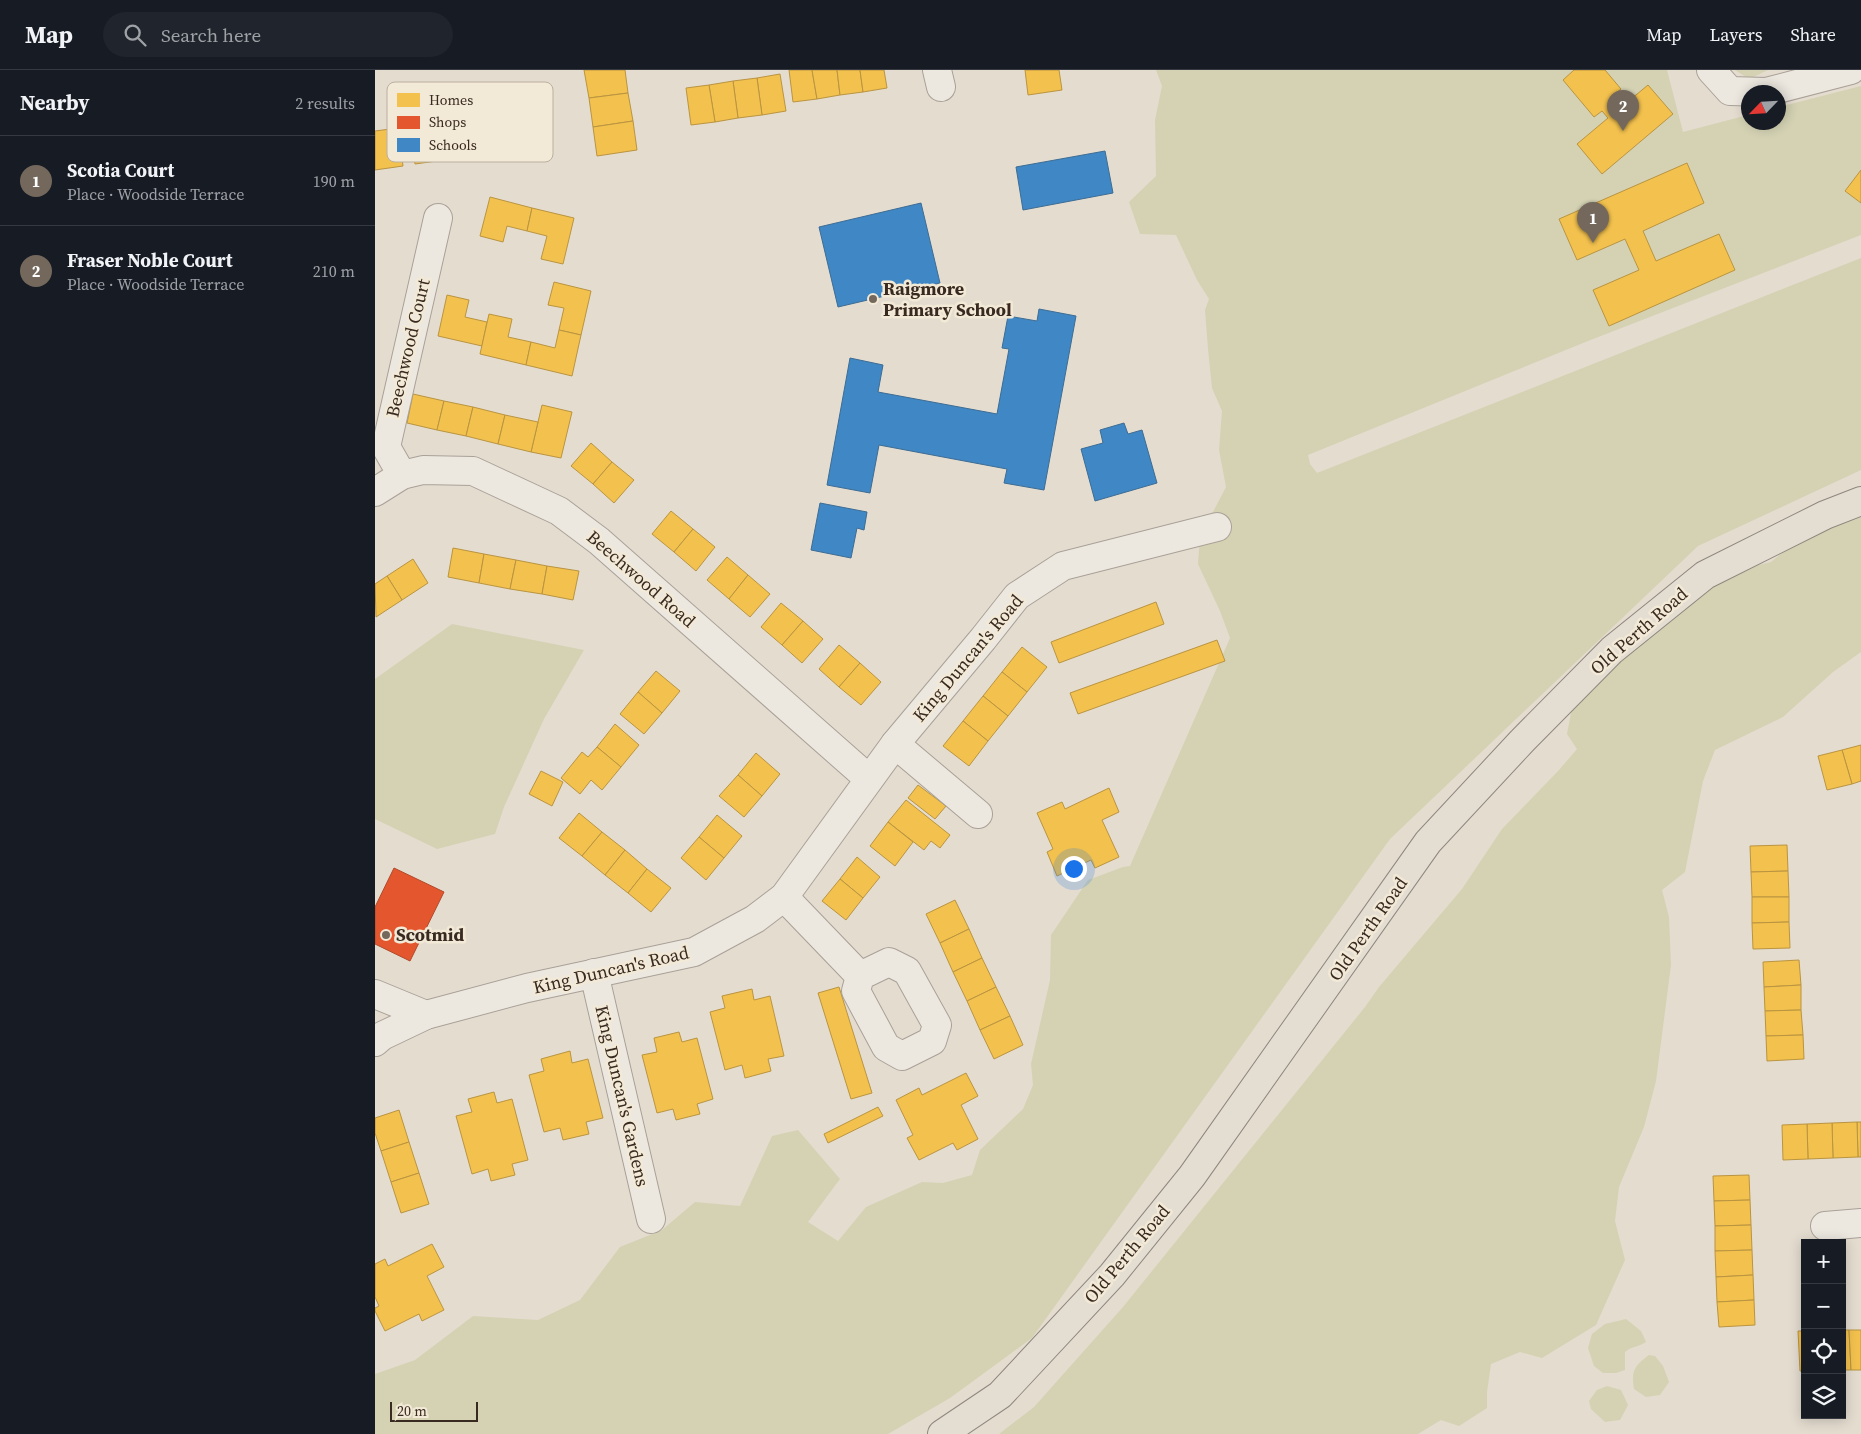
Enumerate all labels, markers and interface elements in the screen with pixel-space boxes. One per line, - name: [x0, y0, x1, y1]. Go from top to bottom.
- search box: [103, 12, 453, 57]
- text: Map: [25, 18, 73, 51]
- icon: search: [121, 21, 149, 49]
- text: Search here: [161, 22, 261, 48]
- text: Map: [1646, 22, 1681, 47]
- text: Layers: [1709, 22, 1762, 47]
- text: Share: [1790, 22, 1836, 47]
- legend: [387, 82, 553, 162]
- north arrow: [1741, 85, 1786, 130]
- text: Nearby: [20, 88, 90, 117]
- text: Homes: [429, 90, 473, 110]
- pin: 2: [1607, 90, 1639, 131]
- text: 2 results: [295, 92, 355, 114]
- text: Shops: [429, 112, 466, 132]
- text: Schools: [429, 135, 477, 155]
- text: Scotia Court: [67, 157, 174, 183]
- text: 1: [32, 170, 40, 192]
- text: 190 m: [313, 170, 355, 192]
- text: Place · Woodside Terrace: [67, 183, 244, 205]
- pin: 1: [1577, 202, 1609, 243]
- text: Fraser Noble Court: [67, 247, 232, 273]
- text: 2: [32, 260, 40, 282]
- text: 210 m: [313, 260, 355, 282]
- text: Place · Woodside Terrace: [67, 273, 244, 295]
- street label: Beechwood Court: [379, 276, 436, 420]
- place label: Raigmore Primary School: [883, 276, 1012, 322]
- marker: Raigmore Primary School: [867, 293, 879, 305]
- street label: Beechwood Road: [581, 524, 701, 633]
- street label: Old Perth Road: [1585, 581, 1693, 680]
- street label: King Duncan's Road: [907, 589, 1028, 727]
- your location: [1061, 856, 1087, 882]
- street label: Old Perth Road: [1322, 872, 1413, 986]
- place label: Scotmid: [396, 922, 464, 947]
- marker: Scotmid: [380, 929, 392, 941]
- street label: King Duncan's Road: [530, 939, 691, 1000]
- street label: King Duncan's Gardens: [589, 1003, 656, 1189]
- street label: Old Perth Road: [1078, 1199, 1175, 1308]
- map controls: [1801, 1239, 1846, 1419]
- button: +: [1801, 1239, 1846, 1284]
- button: −: [1801, 1284, 1846, 1329]
- button: locate: [1801, 1329, 1846, 1374]
- button: layers: [1801, 1374, 1846, 1419]
- scale bar: [390, 1399, 477, 1422]
- text: 20 m: [397, 1401, 427, 1421]

